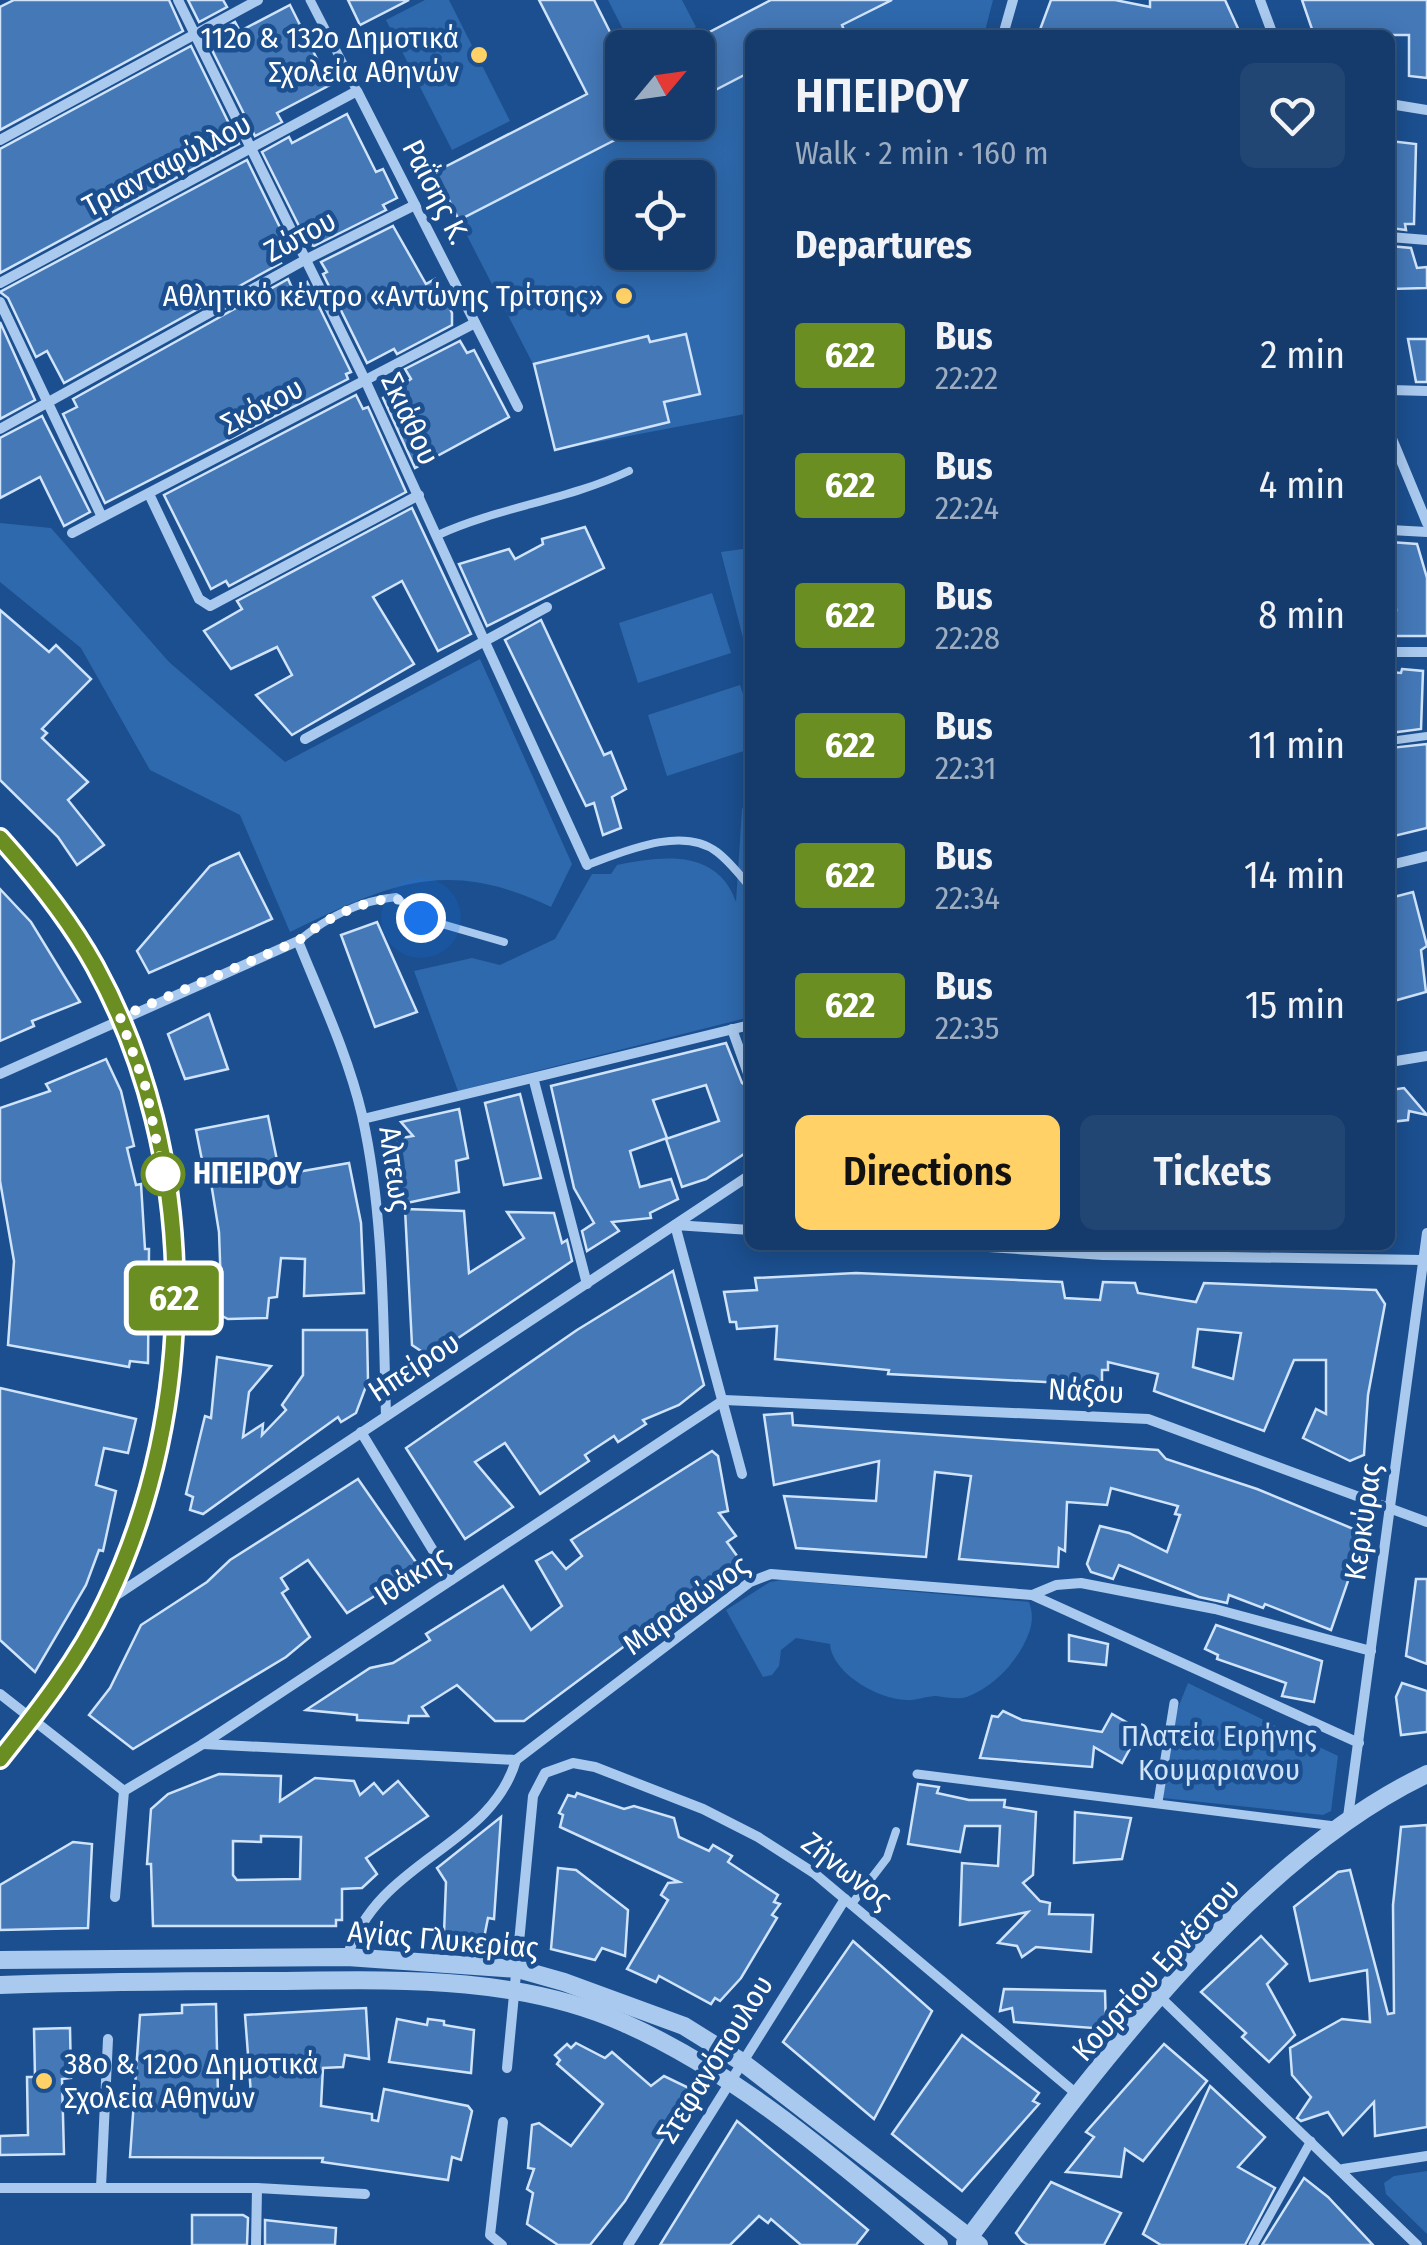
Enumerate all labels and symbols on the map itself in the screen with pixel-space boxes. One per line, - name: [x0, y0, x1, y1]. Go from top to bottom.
- place label: 112ο & 132ο Δημοτικά Σχολεία Αθηνών: [200, 20, 459, 90]
- north arrow: [605, 30, 715, 140]
- marker: 112ο & 132ο Δημοτικά Σχολεία Αθηνών: [468, 44, 490, 66]
- street label: Τριανταφύλλου: [77, 106, 257, 224]
- street label: Ραΐσης Κ.: [394, 134, 478, 250]
- street label: Ζώτου: [258, 202, 342, 270]
- place label: Αθλητικό κέντρο «Αντώνης Τρίτσης»: [163, 278, 604, 314]
- marker: Αθλητικό κέντρο «Αντώνης Τρίτσης»: [613, 285, 635, 307]
- street label: Σκιάθου: [373, 367, 447, 471]
- street label: Σκόκου: [215, 369, 309, 443]
- your location: [396, 893, 446, 943]
- street label: Αλτεως: [371, 1124, 419, 1214]
- marker: ΗΠΕΙΡΟΥ: [142, 1153, 184, 1195]
- place label: ΗΠΕΙΡΟΥ: [193, 1156, 302, 1192]
- line badge: 622: [116, 1266, 232, 1330]
- street label: Ηπείρου: [362, 1324, 466, 1410]
- street label: Νάξου: [1047, 1371, 1125, 1411]
- street label: Κερκύρας: [1337, 1461, 1389, 1583]
- street label: Ιθάκης: [368, 1538, 457, 1613]
- street label: Μαραθώνος: [616, 1547, 756, 1663]
- park label: Πλατεία Ειρήνης Κουμαριανου: [1121, 1718, 1317, 1788]
- street label: Ζήνωνος: [795, 1825, 900, 1918]
- street label: Κουρτίου Ερνέστου: [1065, 1871, 1247, 2069]
- street label: Αγίας Γλυκερίας: [346, 1914, 540, 1966]
- street label: Στεφανόπουλου: [649, 1969, 781, 2149]
- place label: 38ο & 120ο Δημοτικά Σχολεία Αθηνών: [64, 2046, 318, 2116]
- marker: 38ο & 120ο Δημοτικά Σχολεία Αθηνών: [33, 2070, 55, 2092]

